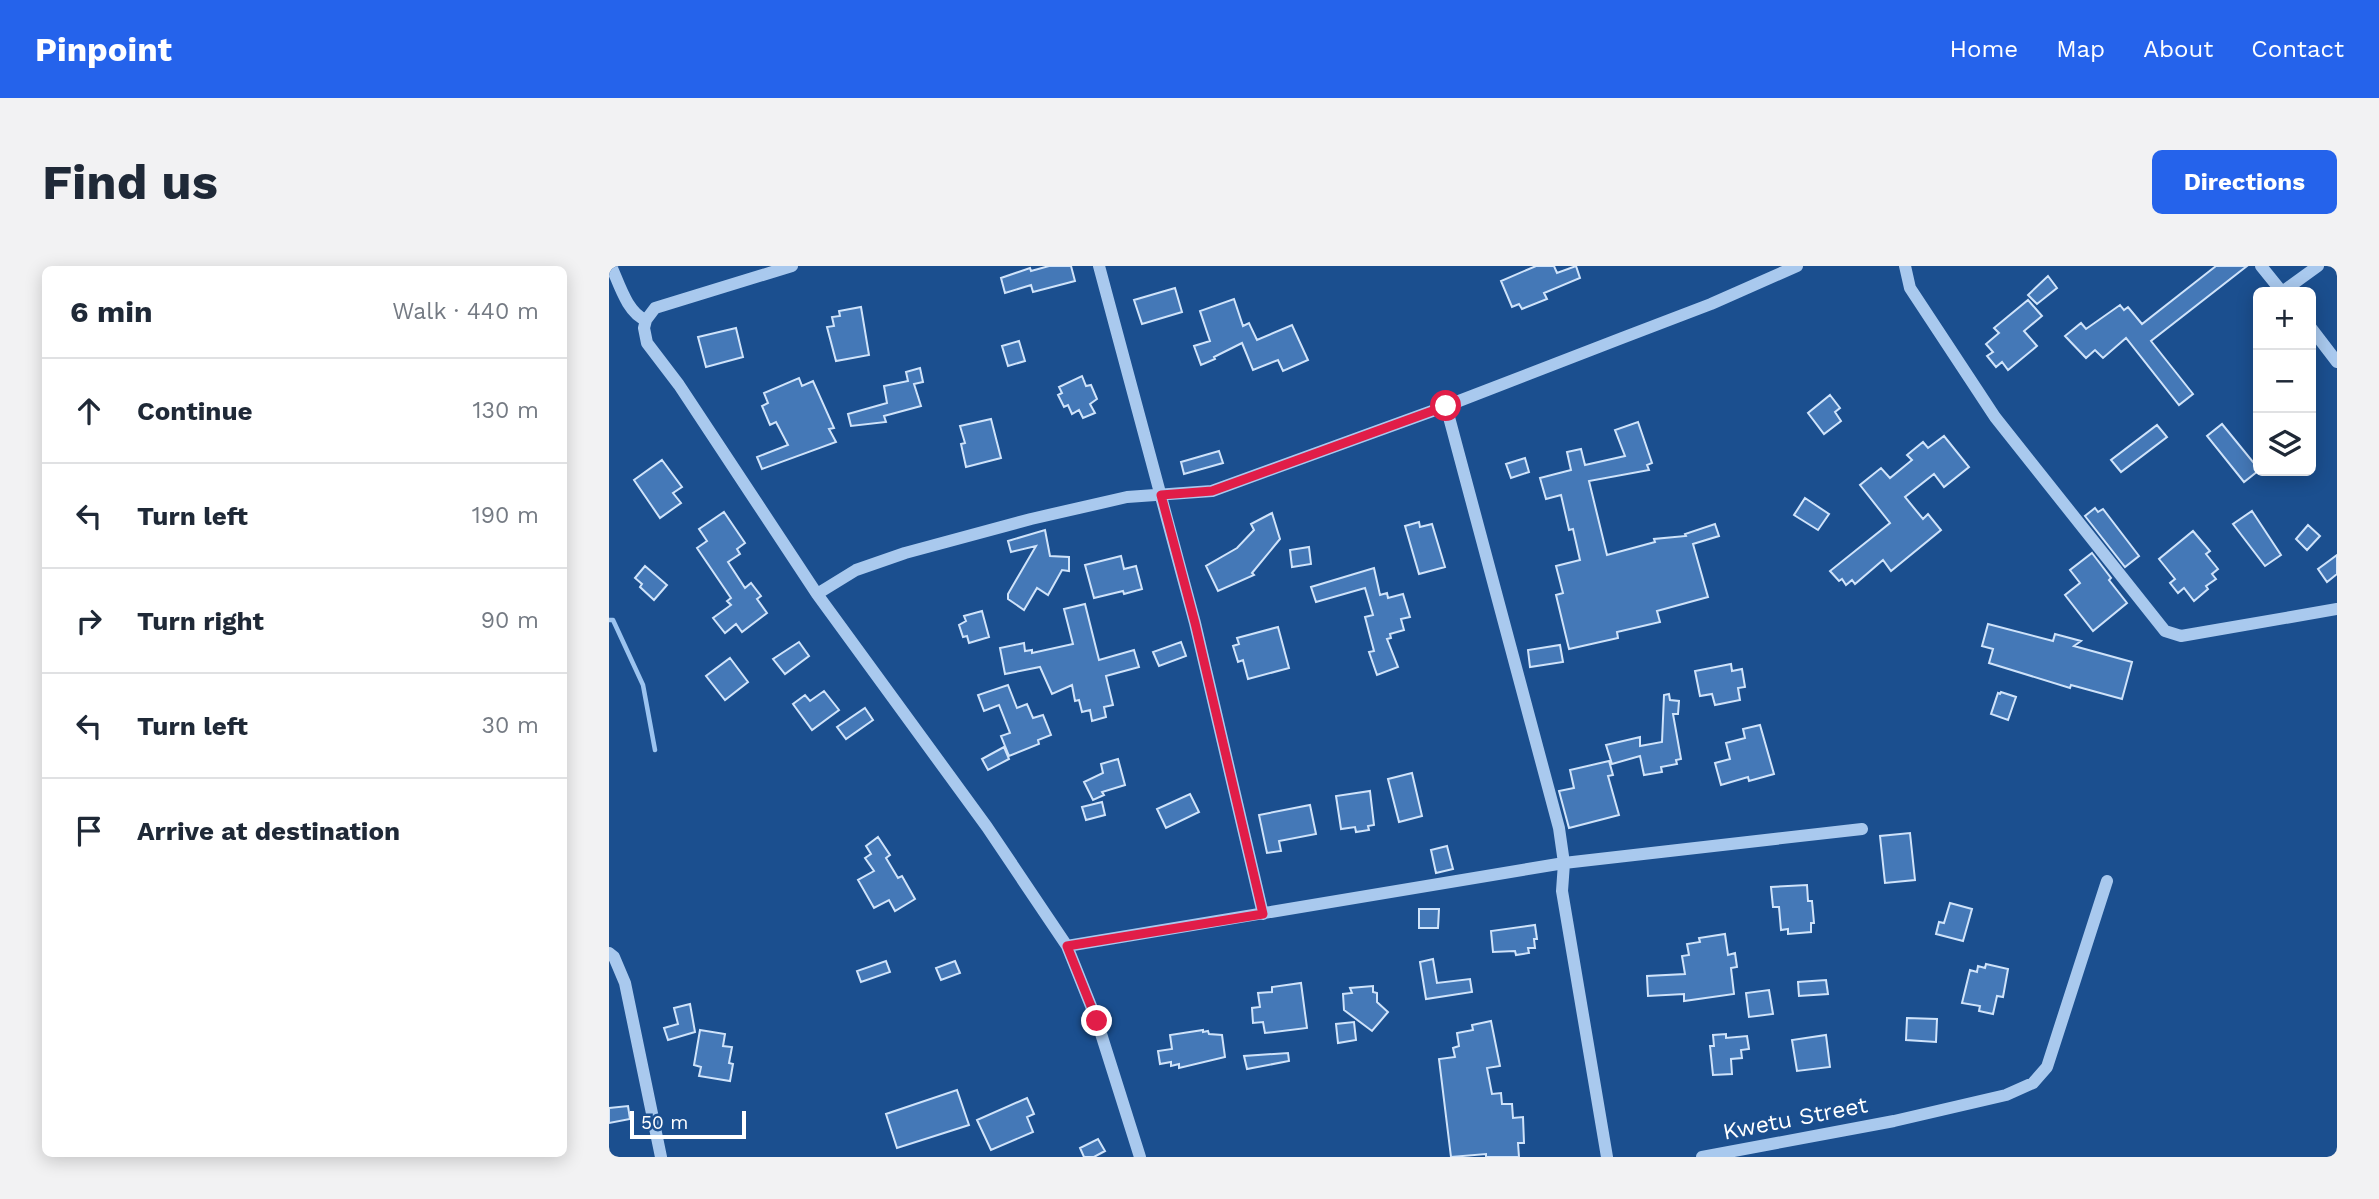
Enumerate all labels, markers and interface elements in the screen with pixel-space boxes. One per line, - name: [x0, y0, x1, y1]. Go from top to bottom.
- text: Pinpoint: [35, 30, 172, 69]
- text: Home: [1950, 35, 2018, 63]
- text: Map: [2056, 35, 2105, 63]
- text: About: [2143, 35, 2213, 63]
- text: Contact: [2251, 35, 2344, 63]
- button: Directions: [2152, 150, 2337, 214]
- text: Find us: [42, 153, 218, 211]
- map controls: [2253, 287, 2316, 476]
- button: +: [2253, 287, 2316, 350]
- text: 6 min: [70, 294, 153, 329]
- text: Walk · 440 m: [392, 298, 539, 325]
- button: −: [2253, 350, 2316, 413]
- route start: [1430, 390, 1461, 421]
- icon: ahead: [70, 392, 108, 430]
- text: Continue: [137, 396, 253, 426]
- text: 130 m: [473, 397, 539, 424]
- button: layers: [2253, 413, 2316, 476]
- icon: left: [70, 497, 108, 535]
- text: Turn left: [137, 501, 248, 531]
- text: 190 m: [472, 502, 539, 529]
- icon: right: [70, 602, 108, 640]
- text: Turn right: [137, 606, 264, 636]
- text: 90 m: [481, 607, 539, 634]
- icon: left: [70, 707, 108, 745]
- text: Turn left: [137, 711, 248, 741]
- text: 30 m: [482, 712, 539, 739]
- icon: arrive: [70, 812, 108, 850]
- text: Arrive at destination: [137, 816, 400, 846]
- route end: [1081, 1005, 1112, 1036]
- street label: Kwetu Street: [1720, 1091, 1870, 1146]
- scale bar: [630, 1108, 745, 1140]
- text: 50 m: [641, 1111, 688, 1134]

